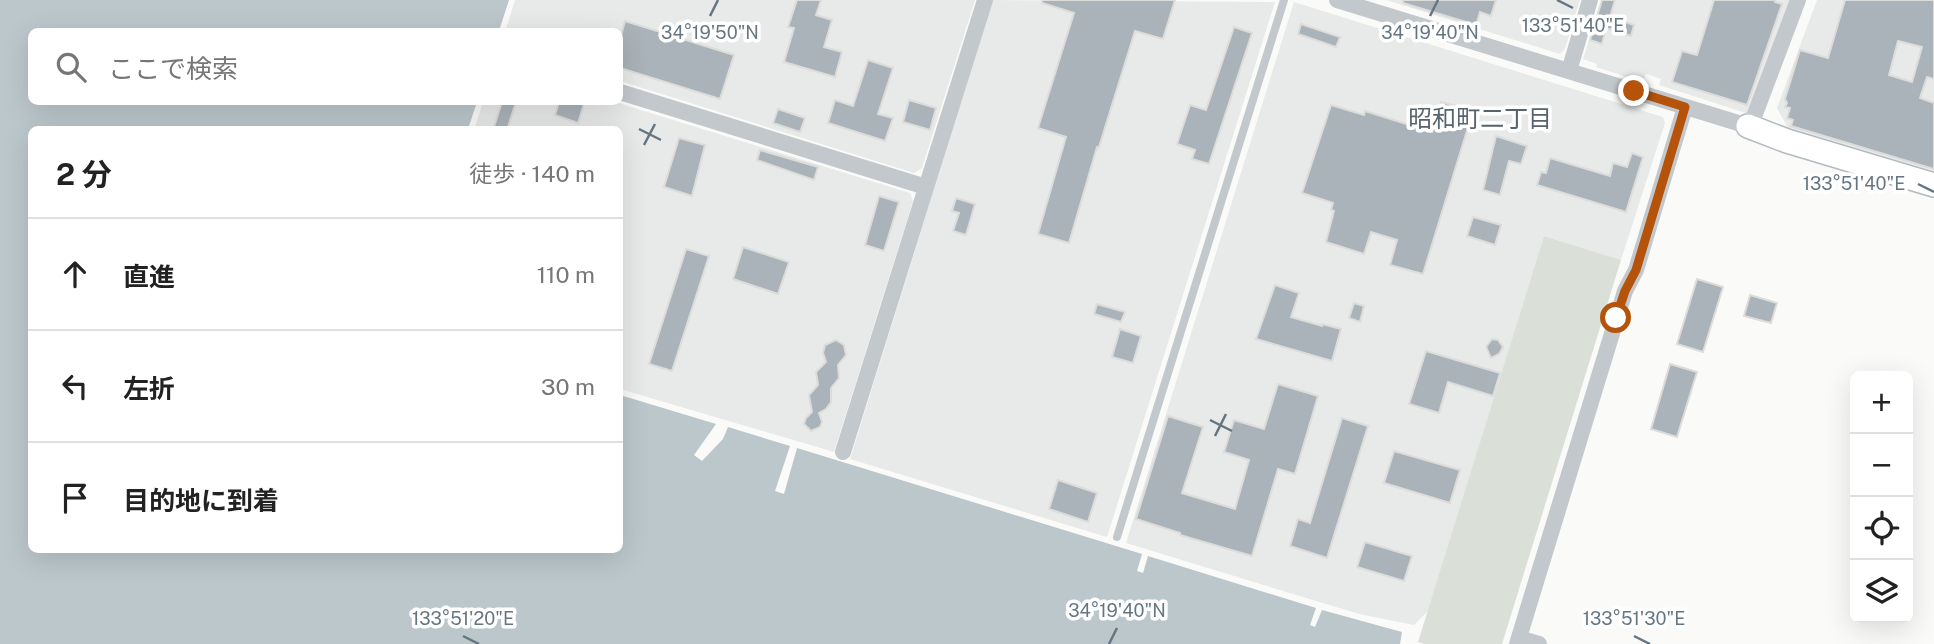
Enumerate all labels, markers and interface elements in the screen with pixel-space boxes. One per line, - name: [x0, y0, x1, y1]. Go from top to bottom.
- text: 133°51'40"E: [1522, 15, 1624, 36]
- text: 34°19'50"N: [661, 22, 759, 43]
- text: 34°19'40"N: [1381, 22, 1479, 43]
- search box: [28, 28, 623, 105]
- icon: search: [52, 48, 90, 86]
- text: ここで検索: [108, 53, 238, 84]
- route end: [1618, 75, 1649, 106]
- district label: 昭和町二丁目: [1408, 104, 1552, 132]
- text: 2 分: [56, 156, 112, 192]
- text: 徒歩 · 140 m: [469, 160, 595, 187]
- text: 133°51'40"E: [1803, 173, 1905, 194]
- icon: ahead: [56, 255, 94, 293]
- text: 直進: [123, 261, 175, 292]
- text: 110 m: [537, 261, 595, 288]
- route start: [1600, 302, 1631, 333]
- icon: left: [56, 367, 94, 405]
- map controls: [1850, 371, 1913, 623]
- button: +: [1850, 371, 1913, 434]
- text: 左折: [123, 373, 175, 404]
- text: 30 m: [541, 373, 595, 400]
- button: −: [1850, 434, 1913, 497]
- icon: arrive: [56, 479, 94, 517]
- text: 目的地に到着: [123, 485, 279, 516]
- button: locate: [1850, 497, 1913, 560]
- button: layers: [1850, 560, 1913, 623]
- text: 34°19'40"N: [1068, 600, 1166, 621]
- text: 133°51'20"E: [412, 608, 514, 629]
- text: 133°51'30"E: [1583, 608, 1685, 629]

